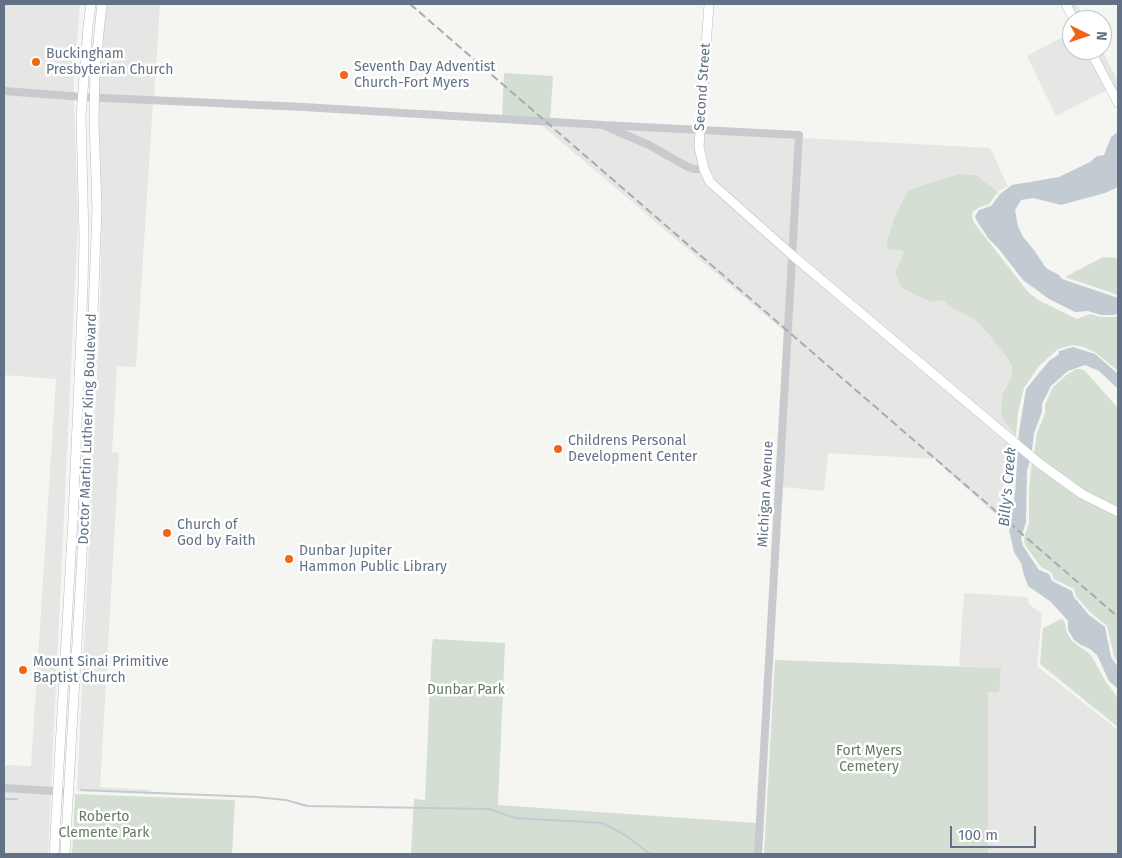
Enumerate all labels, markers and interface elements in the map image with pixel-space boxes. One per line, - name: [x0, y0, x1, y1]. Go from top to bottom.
- north arrow: [1062, 10, 1112, 60]
- text: N: [1093, 31, 1110, 41]
- street label: Second Street: [692, 42, 714, 132]
- place label: Buckingham Presbyterian Church: [46, 46, 173, 78]
- marker: Buckingham Presbyterian Church: [30, 56, 42, 68]
- place label: Seventh Day Adventist Church-Fort Myers: [354, 59, 495, 92]
- marker: Seventh Day Adventist Church-Fort Myers: [338, 69, 350, 81]
- street label: Doctor Martin Luther King Boulevard: [76, 313, 100, 545]
- place label: Childrens Personal Development Center: [568, 433, 697, 466]
- street label: Michigan Avenue: [755, 440, 777, 548]
- marker: Childrens Personal Development Center: [552, 443, 564, 455]
- water label: Billy's Creek: [996, 446, 1020, 528]
- place label: Church of God by Faith: [177, 517, 256, 550]
- marker: Church of God by Faith: [161, 527, 173, 539]
- place label: Dunbar Jupiter Hammon Public Library: [299, 543, 447, 576]
- marker: Dunbar Jupiter Hammon Public Library: [283, 553, 295, 565]
- place label: Mount Sinai Primitive Baptist Church: [33, 654, 169, 686]
- marker: Mount Sinai Primitive Baptist Church: [17, 664, 29, 676]
- park label: Dunbar Park: [427, 682, 505, 698]
- park label: Fort Myers Cemetery: [836, 743, 902, 776]
- park label: Roberto Clemente Park: [59, 809, 149, 842]
- scale bar: [952, 816, 1038, 848]
- text: 100 m: [958, 826, 998, 844]

